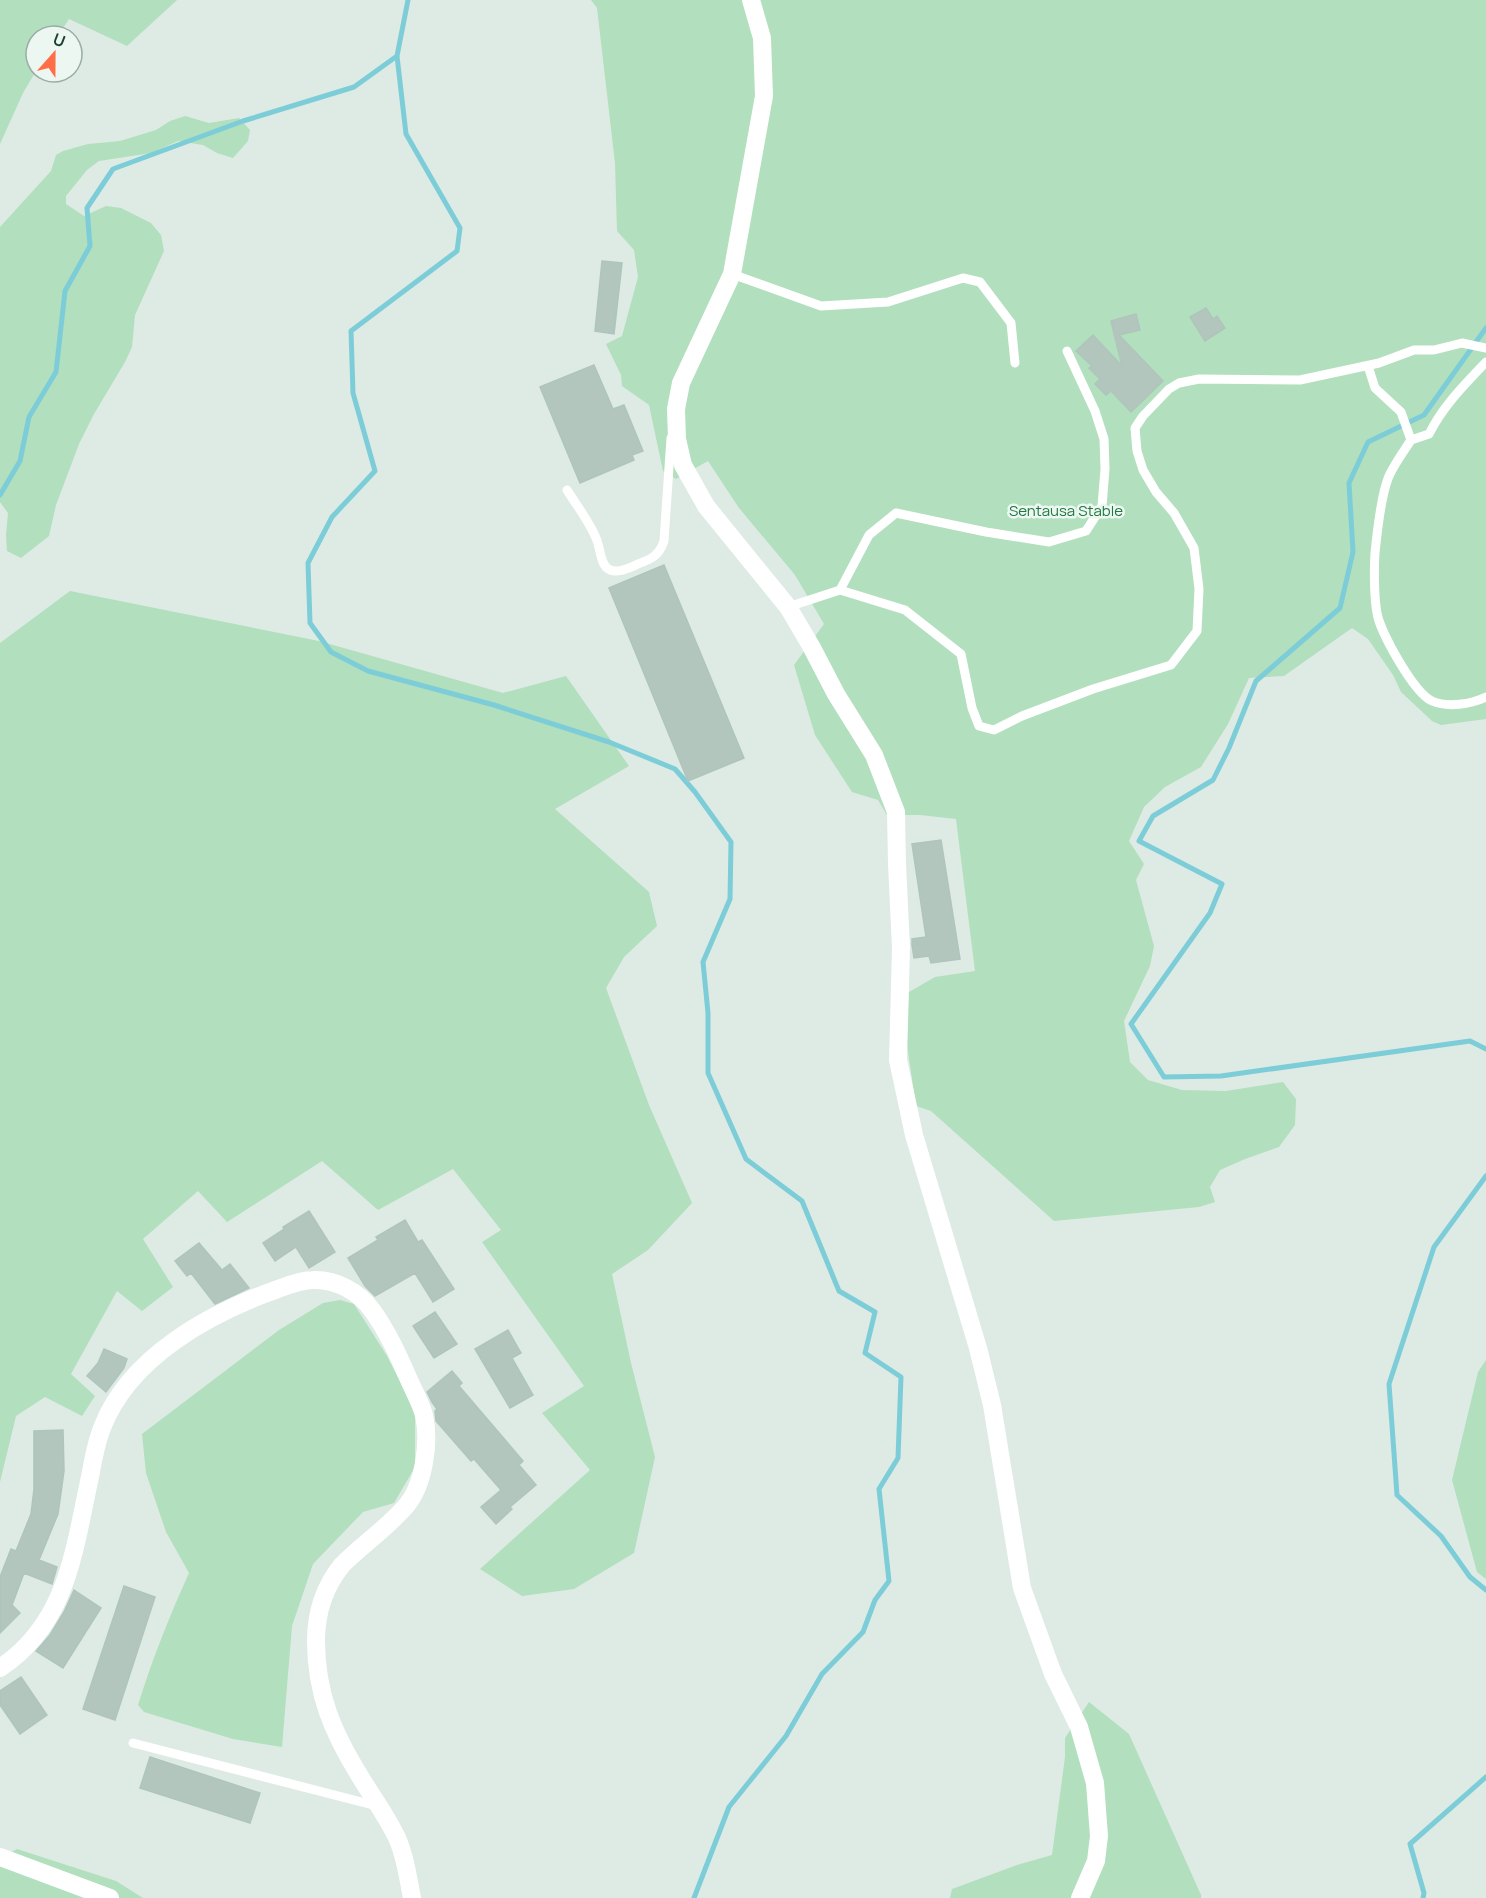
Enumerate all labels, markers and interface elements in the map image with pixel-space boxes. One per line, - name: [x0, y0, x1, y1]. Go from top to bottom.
- north arrow: [24, 24, 84, 84]
- text: U: [50, 28, 69, 52]
- park label: Sentausa Stable: [1009, 500, 1123, 521]

